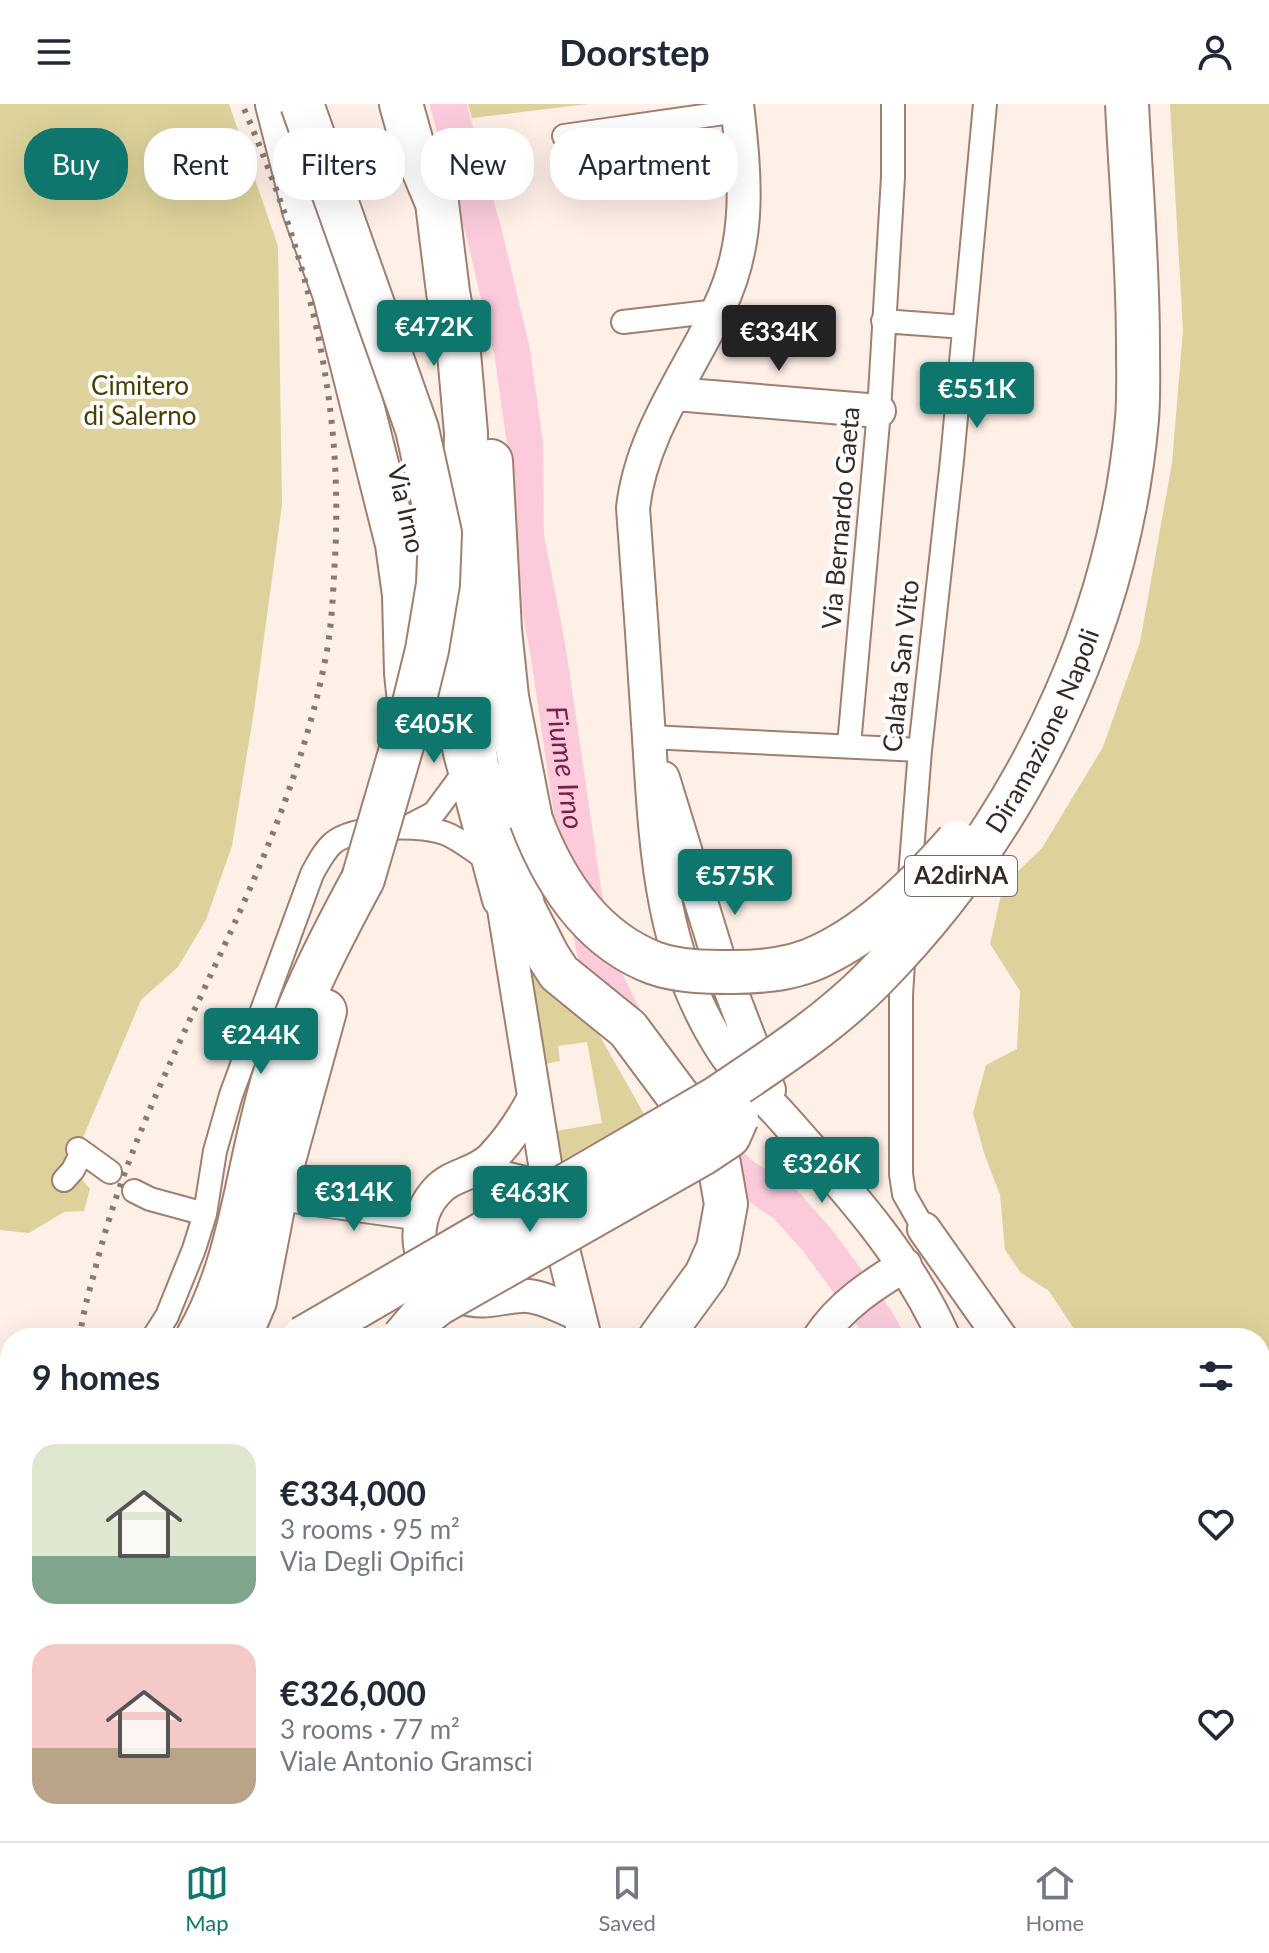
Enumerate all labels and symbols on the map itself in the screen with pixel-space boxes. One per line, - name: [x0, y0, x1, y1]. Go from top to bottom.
- pin: €472K: [378, 300, 490, 368]
- pin: €334K: [723, 305, 835, 373]
- pin: €551K: [921, 362, 1033, 430]
- park label: Cimitero di Salerno: [84, 369, 196, 431]
- street label: Via Bernardo Gaeta: [814, 405, 866, 631]
- street label: Via Irno: [381, 462, 433, 556]
- street label: Calata San Vito: [875, 578, 925, 754]
- street label: Diramazione Napoli: [978, 624, 1105, 839]
- pin: €405K: [378, 697, 490, 765]
- water label: Fiume Irno: [540, 703, 592, 831]
- pin: €575K: [679, 849, 791, 917]
- road number: A2dirNA: [905, 856, 1017, 896]
- pin: €244K: [205, 1008, 317, 1076]
- pin: €326K: [766, 1137, 878, 1205]
- pin: €314K: [298, 1165, 410, 1233]
- pin: €463K: [474, 1166, 586, 1234]

